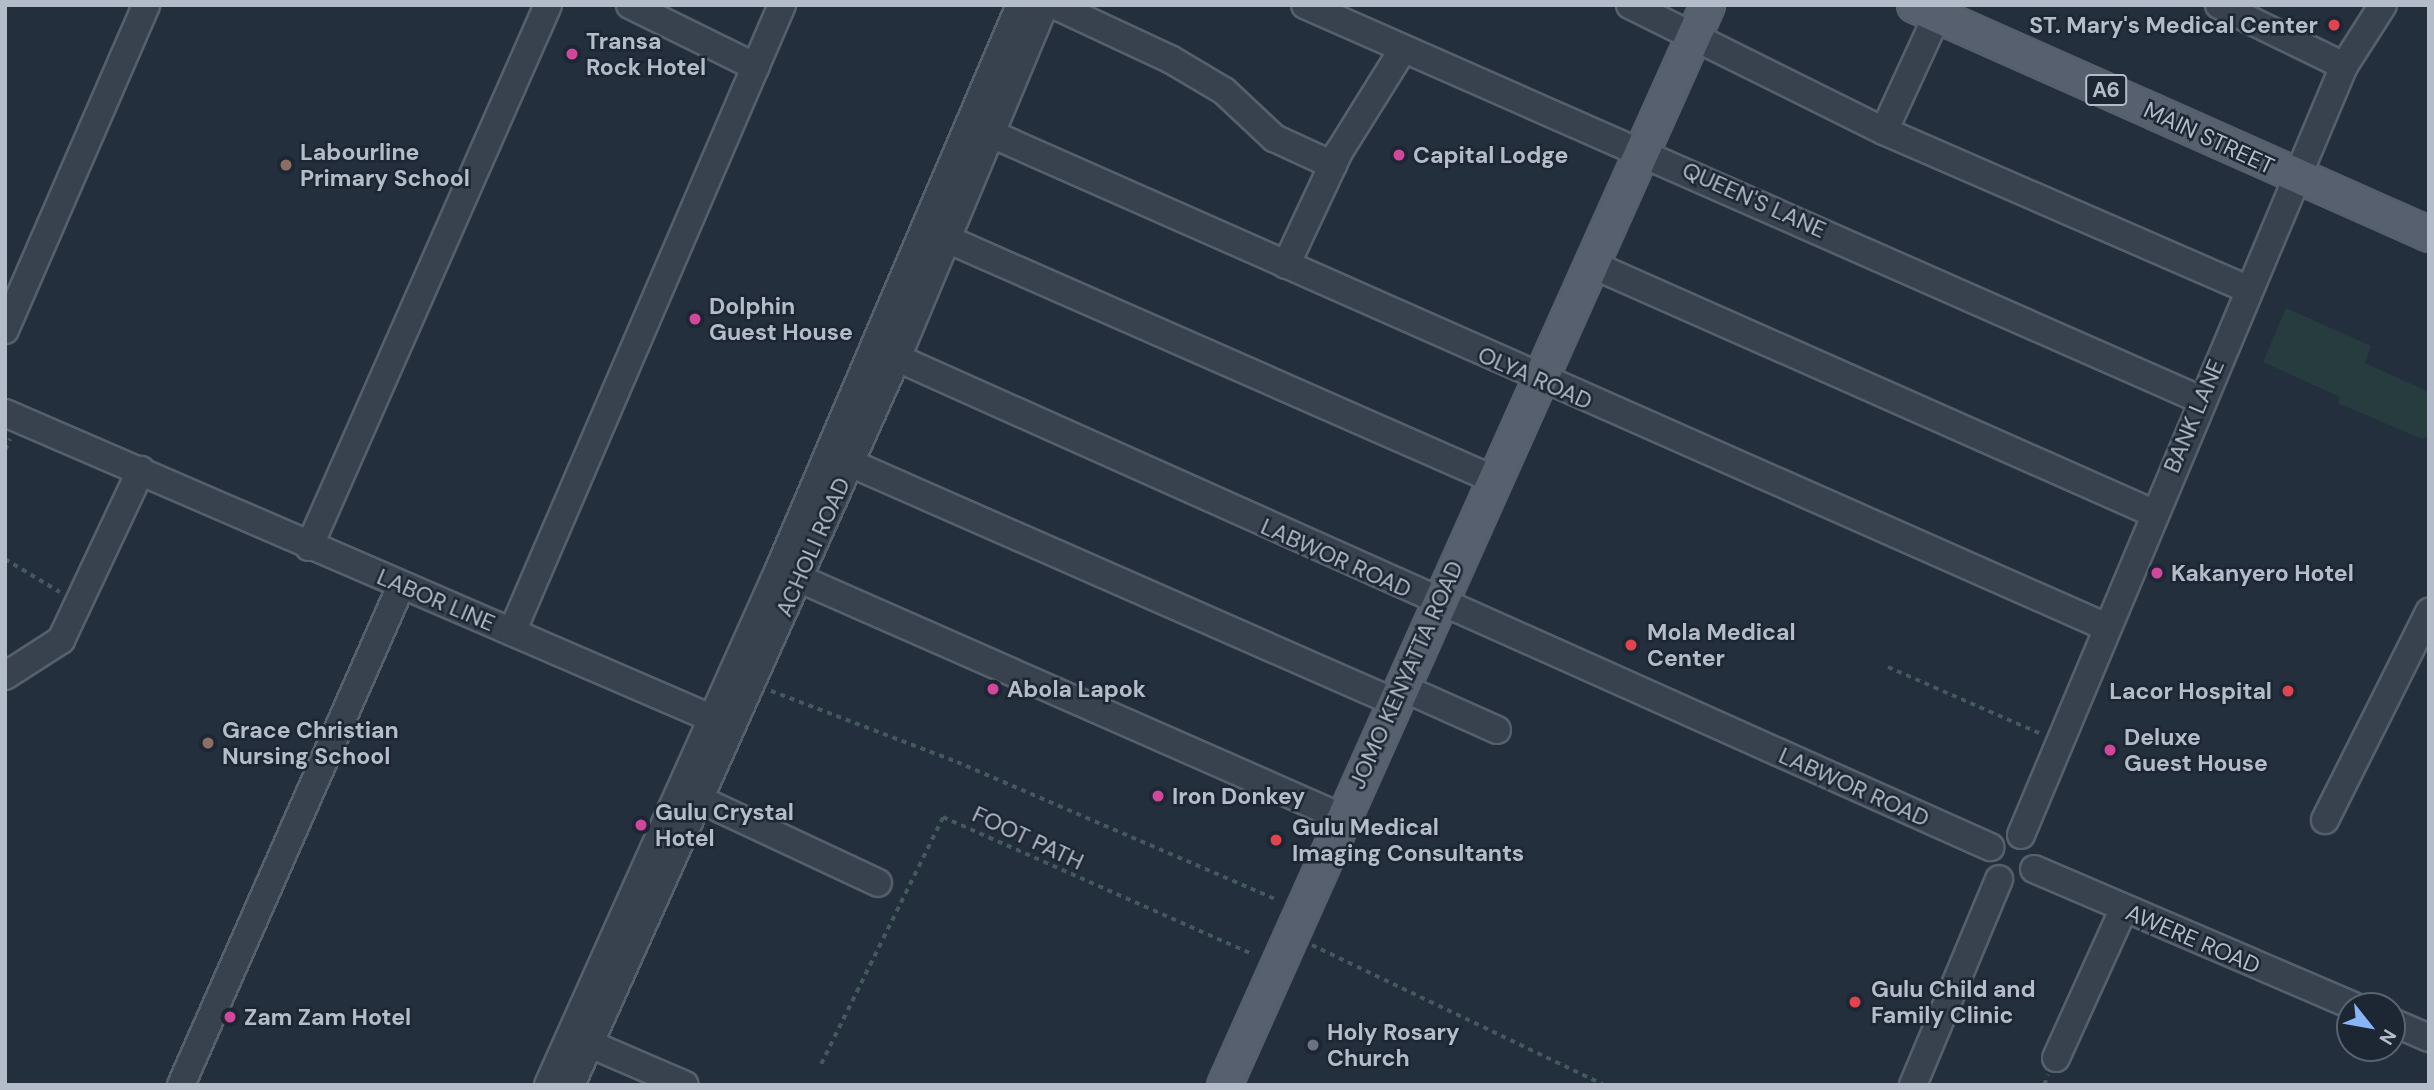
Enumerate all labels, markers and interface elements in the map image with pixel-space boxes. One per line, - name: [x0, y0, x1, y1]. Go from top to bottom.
- place label: ST. Mary's Medical Center: [2029, 11, 2318, 39]
- marker: ST. Mary's Medical Center: [2324, 15, 2344, 35]
- place label: Transa Rock Hotel: [586, 27, 706, 81]
- marker: Transa Rock Hotel: [564, 46, 580, 62]
- road number: A6: [2085, 72, 2127, 108]
- street label: MAIN STREET: [2140, 96, 2278, 180]
- place label: Labourline Primary School: [300, 138, 470, 192]
- place label: Capital Lodge: [1413, 141, 1568, 169]
- marker: Capital Lodge: [1391, 147, 1407, 163]
- street label: QUEEN'S LANE: [1678, 156, 1830, 244]
- marker: Labourline Primary School: [278, 157, 294, 173]
- place label: Dolphin Guest House: [709, 292, 853, 346]
- marker: Dolphin Guest House: [687, 311, 703, 327]
- street label: OLYA ROAD: [1474, 341, 1596, 415]
- street label: BANK LANE: [2158, 355, 2230, 477]
- street label: ACHOLI ROAD: [770, 473, 856, 621]
- street label: LABWOR ROAD: [1257, 513, 1415, 603]
- street label: JOMO KENYATTA ROAD: [1343, 557, 1469, 793]
- place label: Kakanyero Hotel: [2171, 559, 2354, 587]
- street label: LABOR LINE: [373, 563, 499, 637]
- marker: Kakanyero Hotel: [2149, 565, 2165, 581]
- place label: Mola Medical Center: [1647, 618, 1796, 672]
- marker: Mola Medical Center: [1621, 635, 1641, 655]
- place label: Abola Lapok: [1007, 675, 1146, 703]
- place label: Lacor Hospital: [2109, 677, 2272, 705]
- marker: Abola Lapok: [985, 681, 1001, 697]
- marker: Lacor Hospital: [2278, 681, 2298, 701]
- place label: Grace Christian Nursing School: [222, 716, 399, 770]
- place label: Deluxe Guest House: [2124, 723, 2268, 777]
- marker: Grace Christian Nursing School: [200, 735, 216, 751]
- street label: LABWOR ROAD: [1775, 742, 1933, 832]
- marker: Deluxe Guest House: [2102, 742, 2118, 758]
- place label: Iron Donkey: [1172, 782, 1305, 810]
- marker: Iron Donkey: [1150, 788, 1166, 804]
- place label: Gulu Crystal Hotel: [655, 798, 794, 852]
- street label: FOOT PATH: [968, 800, 1088, 876]
- place label: Gulu Medical Imaging Consultants: [1292, 813, 1524, 867]
- marker: Gulu Crystal Hotel: [633, 817, 649, 833]
- marker: Gulu Medical Imaging Consultants: [1266, 830, 1286, 850]
- street label: AWERE ROAD: [2122, 898, 2264, 980]
- place label: Gulu Child and Family Clinic: [1871, 975, 2036, 1029]
- marker: Gulu Child and Family Clinic: [1845, 992, 1865, 1012]
- north arrow: [2336, 992, 2406, 1062]
- place label: Zam Zam Hotel: [244, 1003, 411, 1031]
- marker: Zam Zam Hotel: [222, 1009, 238, 1025]
- place label: Holy Rosary Church: [1327, 1018, 1460, 1072]
- text: N: [2373, 1025, 2402, 1049]
- marker: Holy Rosary Church: [1305, 1037, 1321, 1053]

